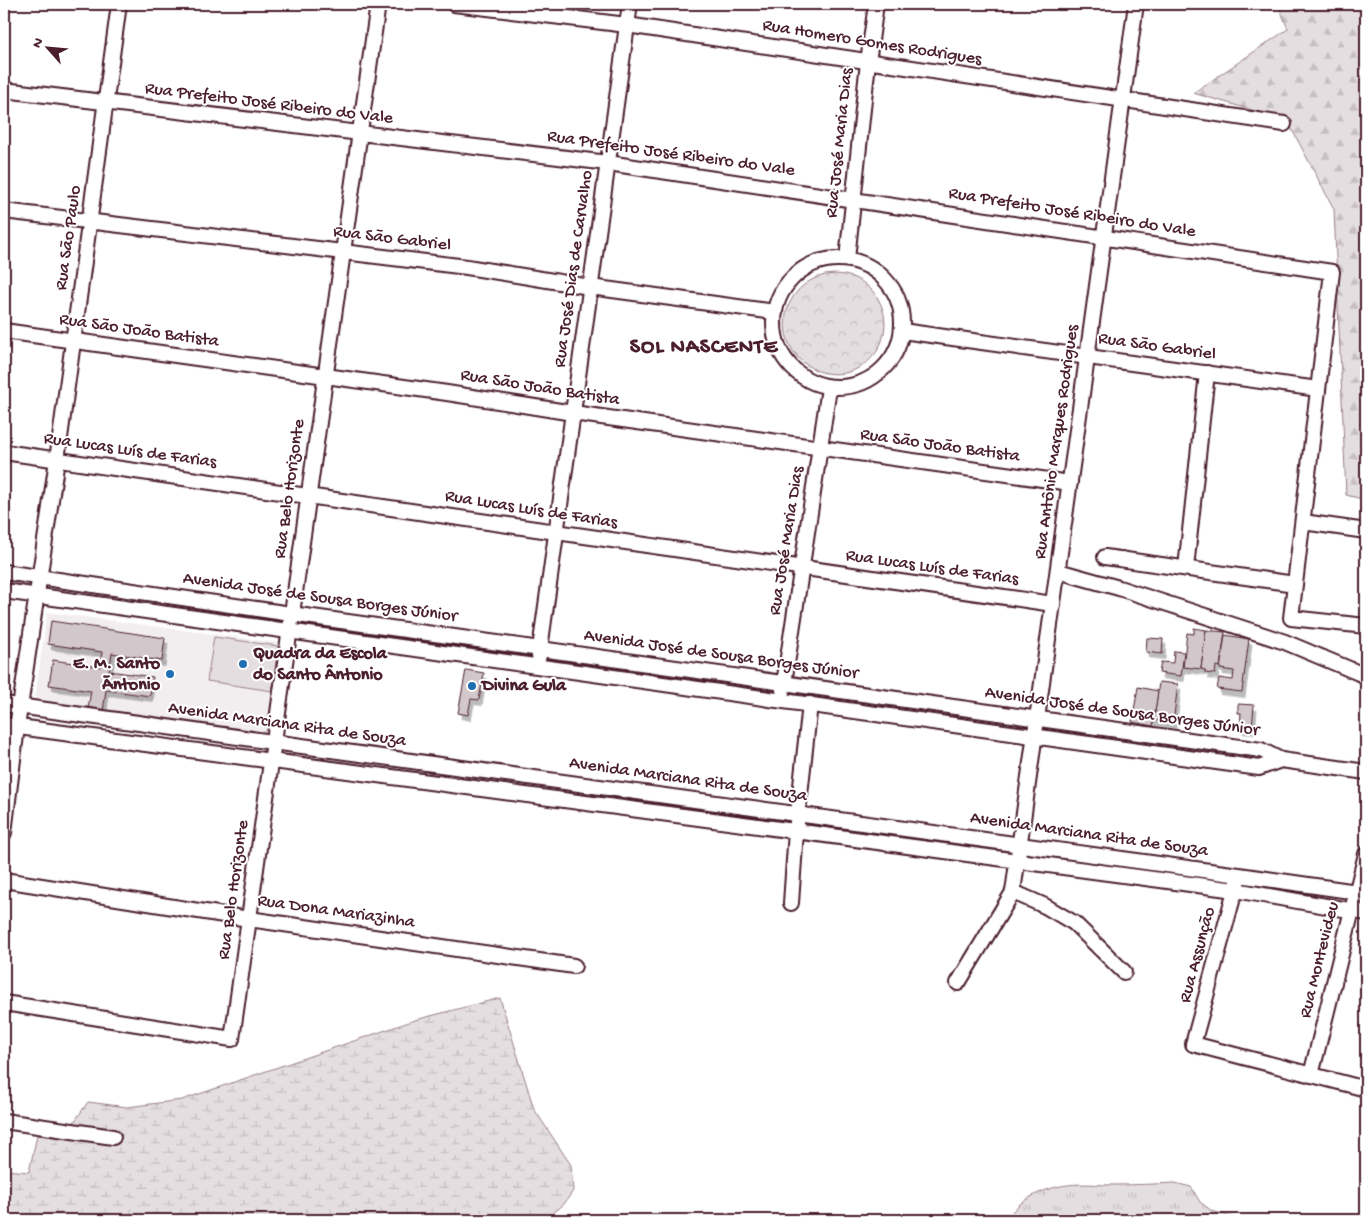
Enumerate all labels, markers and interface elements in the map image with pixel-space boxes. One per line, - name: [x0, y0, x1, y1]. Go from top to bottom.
- street label: Rua Homero Gomes Rodrigues: [761, 15, 984, 71]
- north arrow: [22, 22, 72, 72]
- text: N: [29, 35, 48, 51]
- street label: Rua José Maria Dias: [822, 66, 858, 219]
- street label: Rua Prefeito José Ribeiro do Vale: [144, 78, 395, 130]
- street label: Rua Prefeito José Ribeiro do Vale: [546, 126, 797, 182]
- street label: Rua José Dias de Carvalho: [550, 169, 598, 369]
- street label: Rua Prefeito José Ribeiro do Vale: [947, 183, 1198, 243]
- street label: Rua São Paulo: [51, 184, 87, 292]
- street label: Rua São Gabriel: [332, 221, 452, 257]
- street label: Rua São João Batista: [58, 309, 221, 353]
- street label: Rua Antônio Marques Rodrigues: [1030, 322, 1084, 561]
- street label: Rua São Gabriel: [1097, 328, 1217, 366]
- district label: SOL NASCENTE: [630, 335, 779, 361]
- street label: Rua São João Batista: [459, 365, 622, 411]
- street label: Rua Belo Horizonte: [270, 417, 310, 560]
- street label: Rua São João Batista: [859, 424, 1022, 468]
- street label: Rua Lucas Luís de Farias: [42, 428, 219, 474]
- street label: Rua José Maria Dias: [765, 464, 809, 617]
- street label: Rua Lucas Luís de Farias: [443, 486, 620, 534]
- street label: Rua Lucas Luís de Farias: [844, 545, 1021, 591]
- street label: Avenida José de Sousa Borges Júnior: [181, 568, 460, 628]
- street label: Avenida José de Sousa Borges Júnior: [582, 625, 861, 685]
- place label: Quadra da Escola do Santo Ântonio: [253, 644, 388, 686]
- place label: E. M. Santo Ãntonio: [73, 654, 161, 696]
- marker: Quadra da Escola do Santo Ântonio: [237, 658, 249, 670]
- marker: E. M. Santo Ãntonio: [164, 668, 176, 680]
- place label: Divina Gula: [480, 676, 567, 697]
- marker: Divina Gula: [466, 680, 478, 692]
- street label: Avenida José de Sousa Borges Júnior: [983, 682, 1262, 742]
- street label: Avenida Marciana Rita de Souza: [167, 698, 408, 752]
- street label: Avenida Marciana Rita de Souza: [568, 753, 809, 807]
- street label: Avenida Marciana Rita de Souza: [969, 808, 1210, 862]
- street label: Rua Belo Horizonte: [214, 818, 254, 961]
- street label: Rua Dona Mariazinha: [256, 891, 417, 934]
- street label: Rua Montevideu: [1295, 899, 1345, 1020]
- street label: Rua Assunção: [1175, 905, 1221, 1005]

